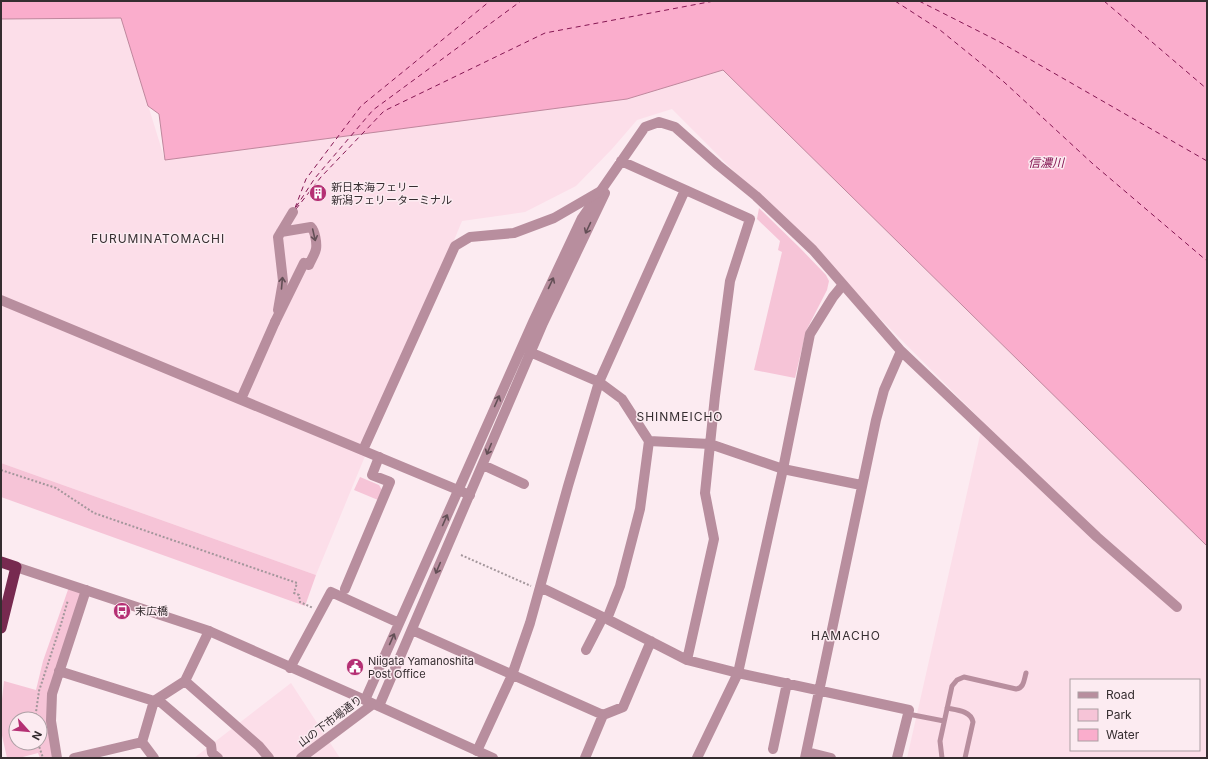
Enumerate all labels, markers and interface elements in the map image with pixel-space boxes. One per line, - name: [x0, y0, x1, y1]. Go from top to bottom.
- water label: 信濃川: [1028, 155, 1066, 170]
- place label: 新日本海フェリー 新潟フェリーターミナル: [331, 180, 452, 207]
- building icon: 新日本海フェリー 新潟フェリーターミナル: [308, 183, 328, 203]
- one-way arrow: [584, 222, 591, 234]
- one-way arrow: [311, 229, 318, 242]
- district label: FURUMINATOMACHI: [91, 231, 225, 246]
- one-way arrow: [278, 277, 286, 290]
- one-way arrow: [548, 277, 555, 289]
- one-way arrow: [494, 395, 502, 407]
- district label: SHINMEICHO: [636, 409, 724, 424]
- one-way arrow: [485, 442, 493, 454]
- one-way arrow: [442, 514, 449, 526]
- one-way arrow: [434, 562, 441, 574]
- bus stop icon: 末広橋: [112, 601, 132, 621]
- place label: 末広橋: [135, 604, 168, 618]
- district label: HAMACHO: [811, 628, 881, 643]
- one-way arrow: [389, 633, 396, 645]
- place label: Niigata Yamanoshita Post Office: [368, 654, 474, 681]
- public building icon: Niigata Yamanoshita Post Office: [345, 657, 365, 677]
- legend: [1070, 679, 1200, 751]
- text: Road: [1106, 687, 1135, 702]
- street label: 山の下市場通り: [295, 692, 365, 750]
- text: Park: [1106, 707, 1132, 722]
- north arrow: [8, 711, 48, 751]
- text: Water: [1106, 727, 1140, 742]
- text: N: [29, 729, 45, 742]

